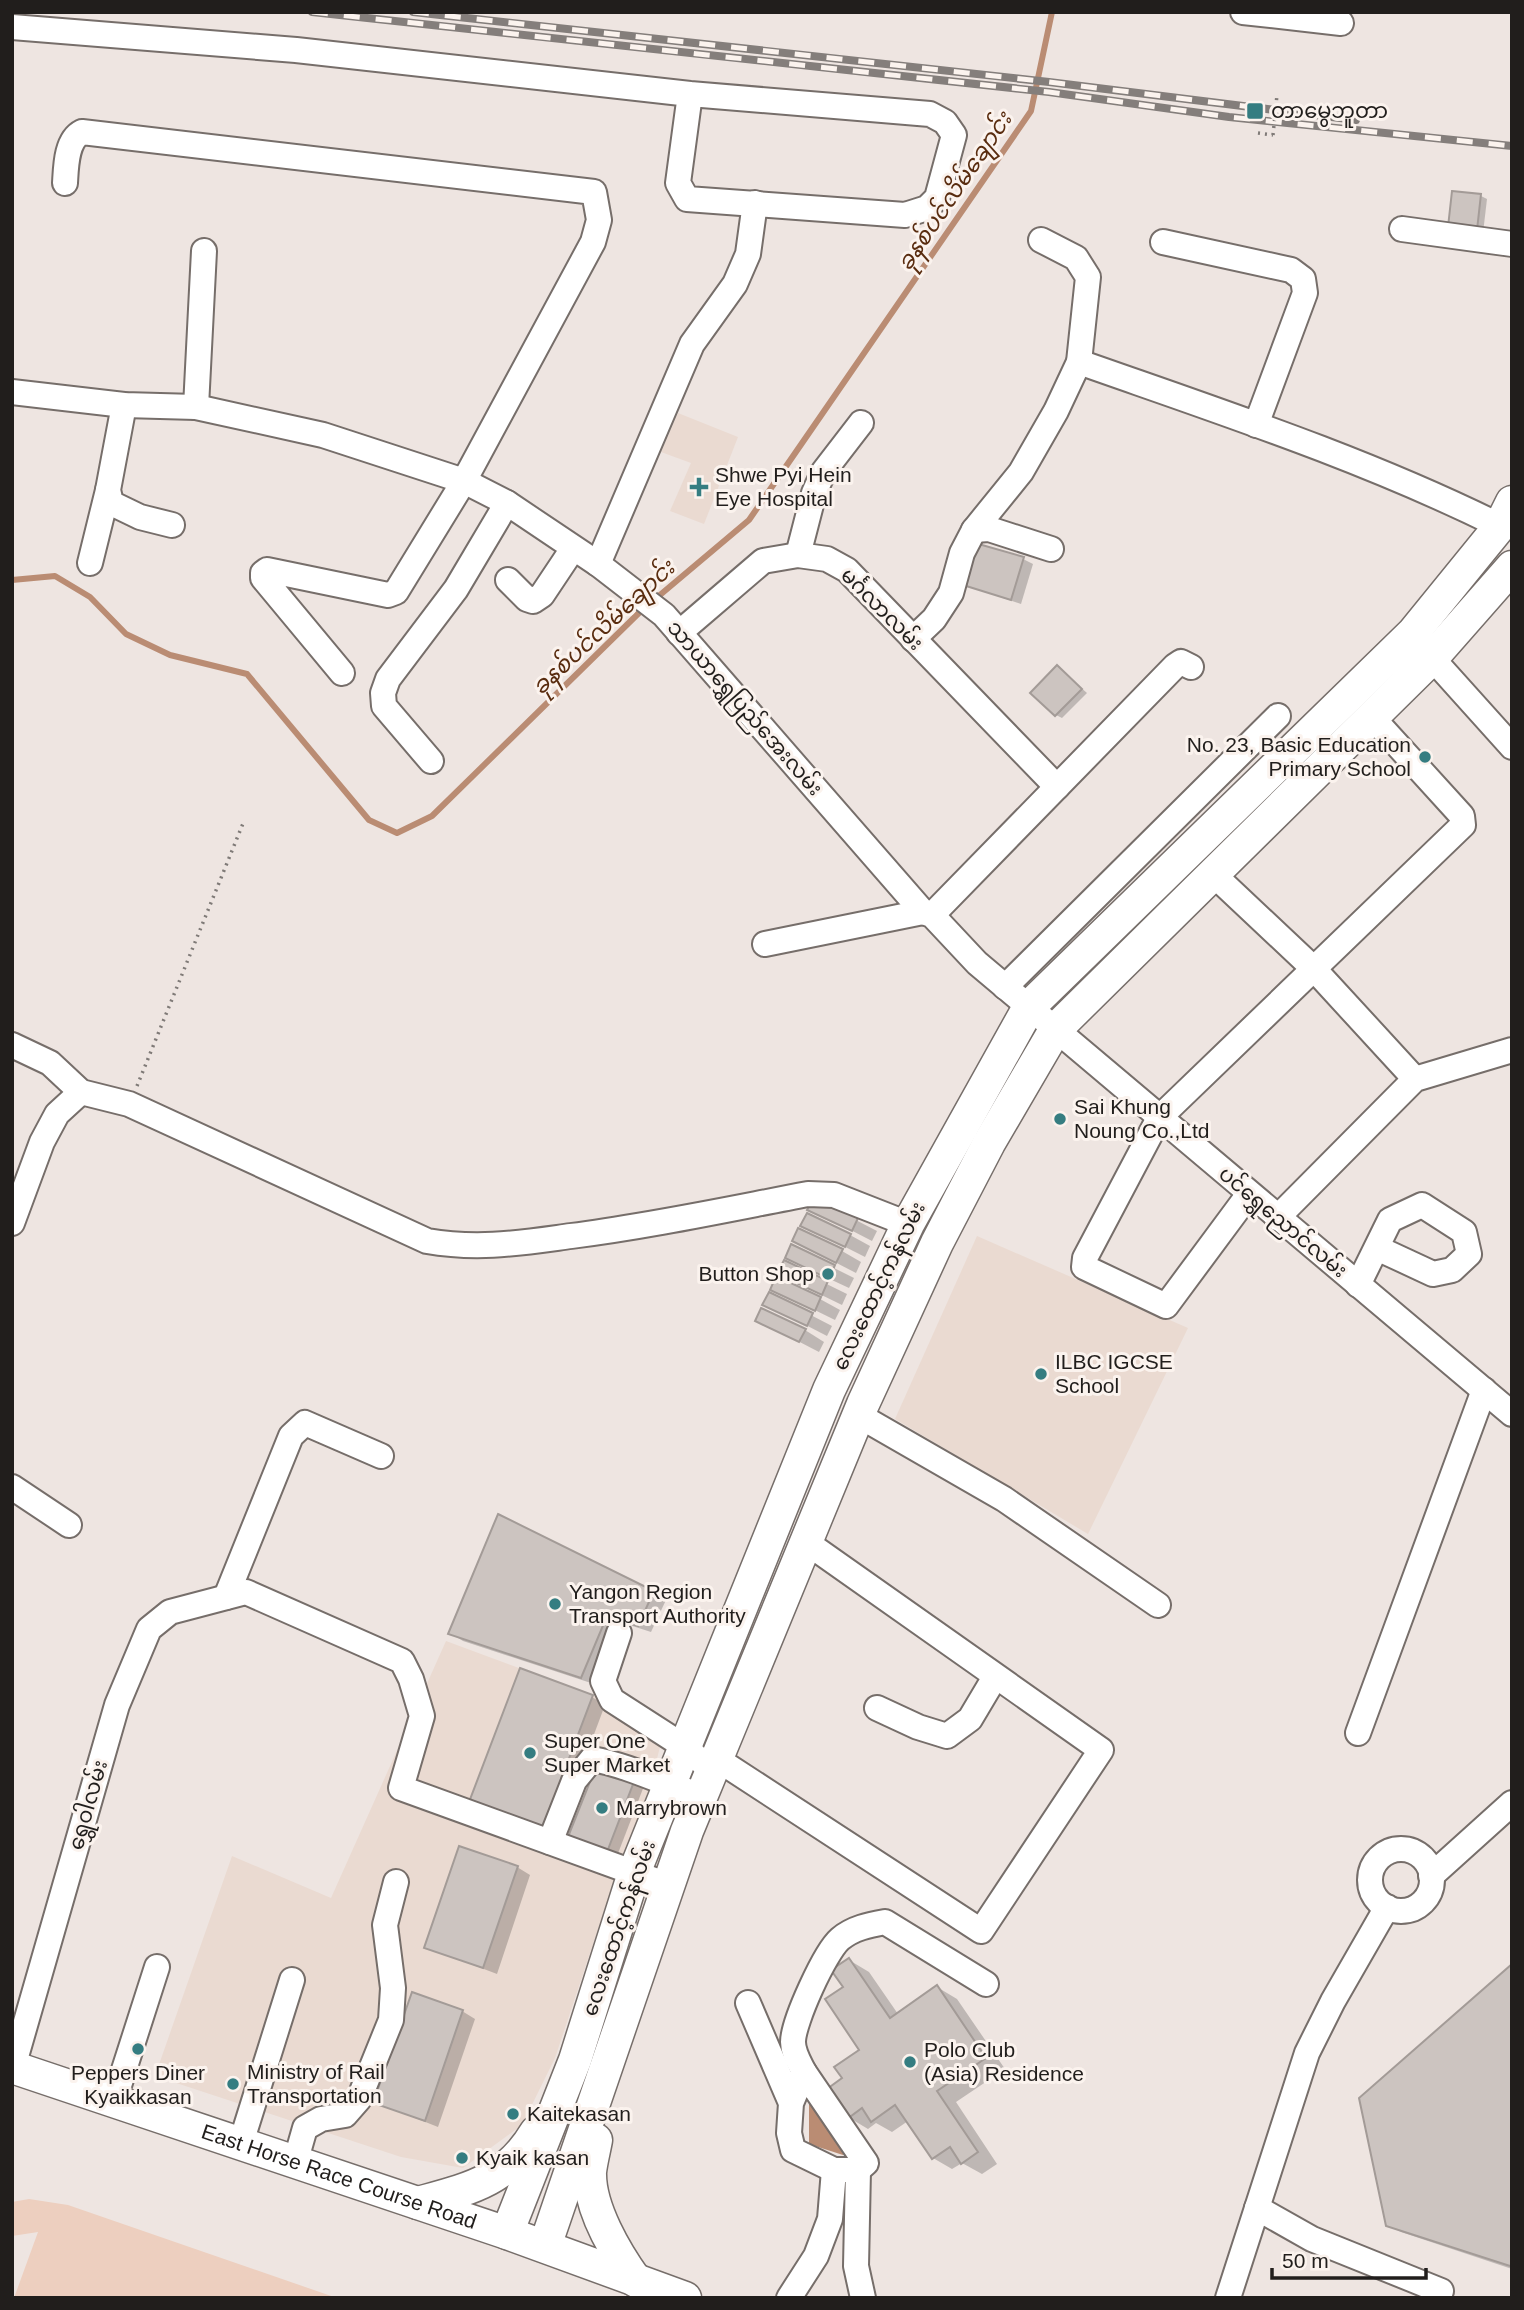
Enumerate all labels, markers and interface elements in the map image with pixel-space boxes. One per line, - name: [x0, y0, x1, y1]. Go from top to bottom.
- place label: တာမွေဘူတာ: [1271, 99, 1388, 128]
- marker: တာမွေဘူတာ: [1245, 101, 1265, 121]
- water label: ခုနစ်ပင်လိမ်ချောင်း: [889, 104, 1023, 278]
- place label: Shwe Pyi Hein Eye Hospital: [715, 463, 852, 510]
- marker: Shwe Pyi Hein Eye Hospital: [689, 477, 709, 497]
- water label: ခုနစ်ပင်လိမ်ချောင်း: [524, 551, 685, 704]
- street label: မင်္ဂလာလမ်း: [837, 560, 931, 654]
- street label: သာယာရွှေပြည်အေးလမ်း: [659, 613, 831, 804]
- place label: No. 23, Basic Education Primary School: [1187, 733, 1411, 780]
- marker: No. 23, Basic Education Primary School: [1417, 749, 1433, 765]
- place label: Sai Khung Noung Co.,Ltd: [1074, 1095, 1209, 1142]
- marker: Sai Khung Noung Co.,Ltd: [1052, 1111, 1068, 1127]
- street label: ပင်ရွှေညောင်လမ်း: [1211, 1158, 1355, 1286]
- street label: လေးထောင့်ကန်လမ်း: [824, 1196, 935, 1376]
- place label: Button Shop: [698, 1262, 814, 1285]
- marker: Button Shop: [820, 1266, 836, 1282]
- place label: ILBC IGCSE School: [1055, 1350, 1173, 1397]
- marker: ILBC IGCSE School: [1033, 1366, 1049, 1382]
- place label: Yangon Region Transport Authority: [569, 1580, 746, 1627]
- marker: Yangon Region Transport Authority: [547, 1596, 563, 1612]
- place label: Super One Super Market: [544, 1729, 670, 1776]
- marker: Super One Super Market: [522, 1745, 538, 1761]
- street label: ရွှေဝါလမ်း: [60, 1756, 117, 1854]
- place label: Marrybrown: [616, 1796, 727, 1819]
- marker: Marrybrown: [594, 1800, 610, 1816]
- street label: လေးထောင့်ကန်လမ်း: [574, 1836, 665, 2021]
- place label: Polo Club (Asia) Residence: [924, 2038, 1084, 2085]
- marker: Peppers Diner Kyaikkasan: [130, 2041, 146, 2057]
- marker: Polo Club (Asia) Residence: [902, 2054, 918, 2070]
- place label: Ministry of Rail Transportation: [247, 2060, 385, 2107]
- place label: Peppers Diner Kyaikkasan: [71, 2061, 205, 2108]
- marker: Ministry of Rail Transportation: [225, 2076, 241, 2092]
- place label: Kaitekasan: [527, 2102, 631, 2125]
- marker: Kaitekasan: [505, 2106, 521, 2122]
- street label: East Horse Race Course Road: [199, 2119, 480, 2233]
- place label: Kyaik kasan: [476, 2146, 589, 2169]
- marker: Kyaik kasan: [454, 2150, 470, 2166]
- scale bar: [1272, 2236, 1426, 2280]
- text: 50 m: [1282, 2249, 1329, 2272]

